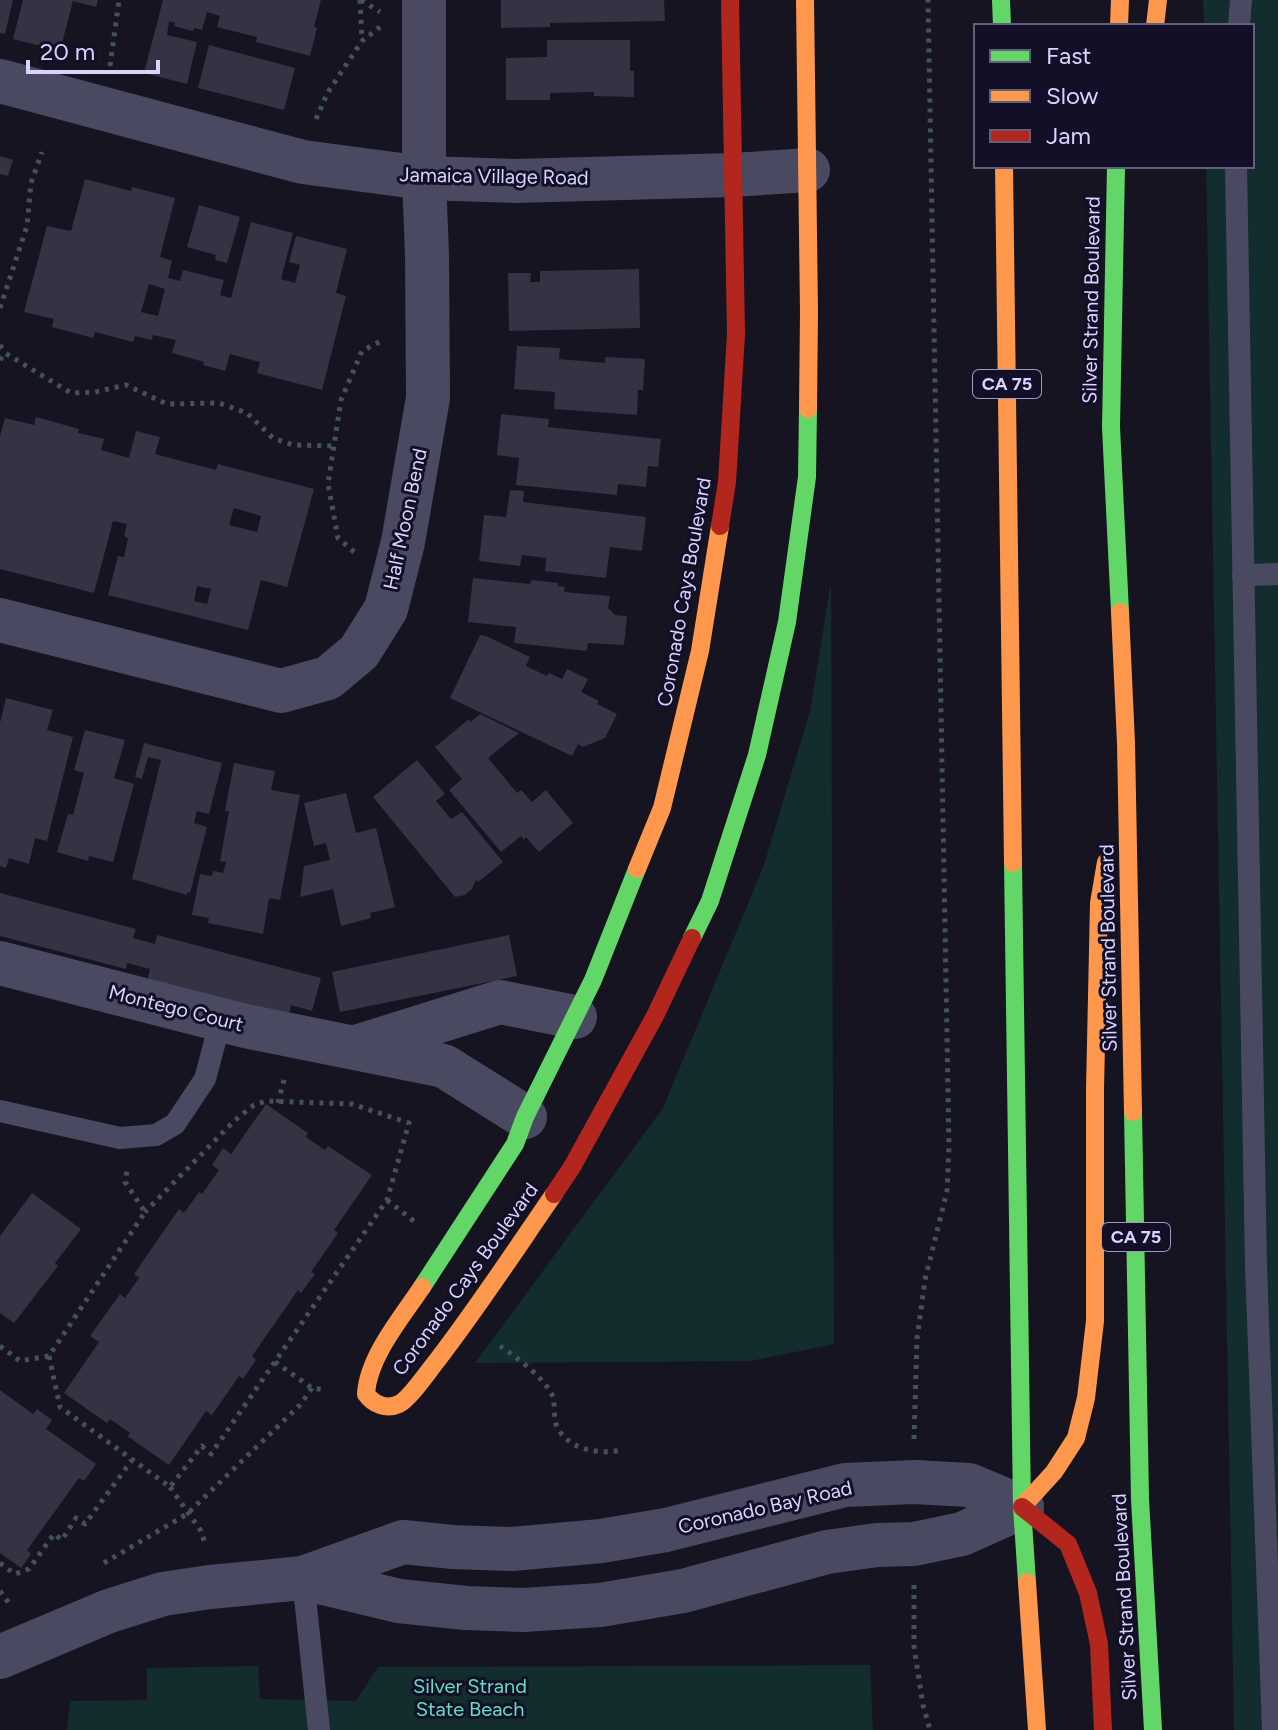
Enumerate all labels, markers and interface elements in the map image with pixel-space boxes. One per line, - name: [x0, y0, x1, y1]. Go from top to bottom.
- scale bar: [28, 24, 158, 74]
- legend: [974, 24, 1254, 168]
- text: 20 m: [40, 37, 95, 66]
- text: Fast: [1046, 41, 1091, 70]
- text: Slow: [1046, 81, 1099, 110]
- text: Jam: [1046, 121, 1091, 150]
- street label: Jamaica Village Road: [399, 162, 589, 190]
- street label: Silver Strand Boulevard: [1077, 196, 1105, 404]
- road number: CA 75: [973, 370, 1041, 398]
- street label: Half Moon Bend: [378, 446, 432, 592]
- street label: Coronado Cays Boulevard: [652, 476, 716, 708]
- street label: Silver Strand Boulevard: [1094, 844, 1122, 1052]
- street label: Montego Court: [106, 980, 246, 1036]
- street label: Coronado Cays Boulevard: [387, 1178, 543, 1380]
- road number: CA 75: [1102, 1223, 1170, 1251]
- street label: Coronado Bay Road: [676, 1475, 854, 1539]
- street label: Silver Strand Boulevard: [1107, 1493, 1141, 1701]
- park label: Silver Strand State Beach: [413, 1674, 527, 1721]

